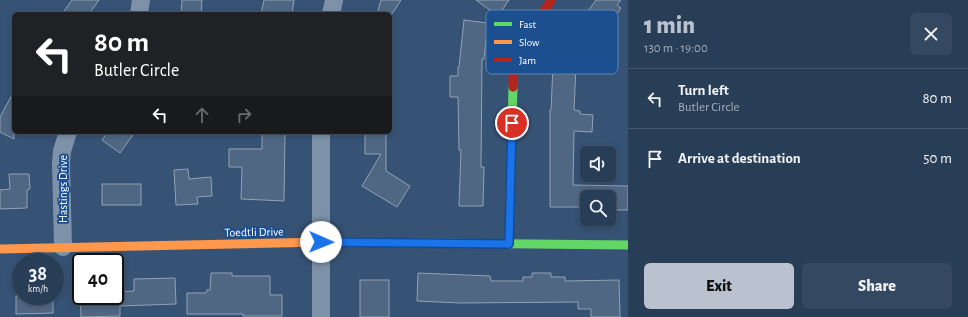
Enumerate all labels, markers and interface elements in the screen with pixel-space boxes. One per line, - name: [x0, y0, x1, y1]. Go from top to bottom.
- legend: [486, 10, 618, 74]
- button: close: [910, 13, 952, 55]
- text: 1 min: [644, 14, 695, 38]
- text: Fast: [519, 19, 537, 30]
- icon: left: [28, 28, 80, 80]
- text: 80 m: [94, 29, 149, 57]
- text: Slow: [519, 37, 540, 48]
- text: 130 m · 19:00: [644, 42, 708, 55]
- text: Jam: [519, 55, 536, 66]
- text: Butler Circle: [94, 62, 179, 80]
- text: Turn left: [678, 83, 729, 98]
- icon: left: [644, 88, 666, 110]
- text: 80 m: [922, 91, 952, 106]
- text: Butler Circle: [678, 101, 740, 114]
- icon: left: [149, 104, 171, 126]
- icon: ahead: [191, 104, 213, 126]
- icon: right: [233, 104, 255, 126]
- pin: [495, 106, 529, 140]
- icon: arrive: [501, 112, 523, 134]
- map controls: [580, 146, 616, 226]
- button: sound: [580, 146, 616, 182]
- icon: arrive: [644, 148, 666, 170]
- text: Arrive at destination: [678, 151, 801, 166]
- text: 50 m: [923, 151, 952, 166]
- street label: Hastings Drive: [57, 155, 69, 223]
- button: search: [580, 190, 616, 226]
- position arrow: [300, 221, 342, 263]
- street label: Toedtli Drive: [224, 225, 284, 239]
- speed limit sign: 40: [72, 253, 124, 305]
- button: Exit: [644, 263, 794, 309]
- button: Share: [802, 263, 952, 309]
- text: 38: [29, 264, 47, 284]
- text: km/h: [28, 284, 48, 294]

